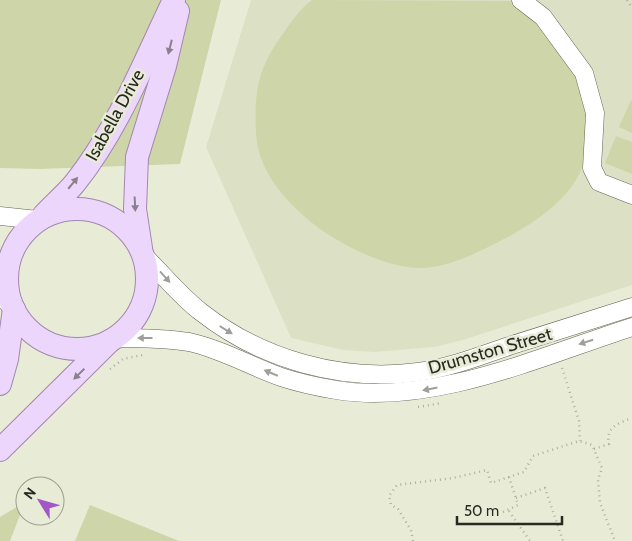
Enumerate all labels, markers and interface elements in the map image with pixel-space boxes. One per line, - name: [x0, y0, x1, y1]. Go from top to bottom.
- one-way arrow: [166, 40, 174, 55]
- street label: Isabella Drive: [81, 65, 149, 165]
- one-way arrow: [68, 177, 79, 190]
- one-way arrow: [132, 197, 140, 213]
- one-way arrow: [159, 270, 171, 282]
- street label: Drumston Street: [426, 323, 554, 379]
- one-way arrow: [220, 325, 233, 334]
- one-way arrow: [137, 334, 153, 342]
- one-way arrow: [578, 339, 593, 346]
- one-way arrow: [73, 368, 85, 380]
- one-way arrow: [264, 368, 278, 376]
- one-way arrow: [422, 385, 438, 393]
- north arrow: [15, 476, 65, 526]
- text: N: [19, 484, 40, 503]
- scale bar: [457, 494, 562, 526]
- text: 50 m: [464, 502, 499, 520]

